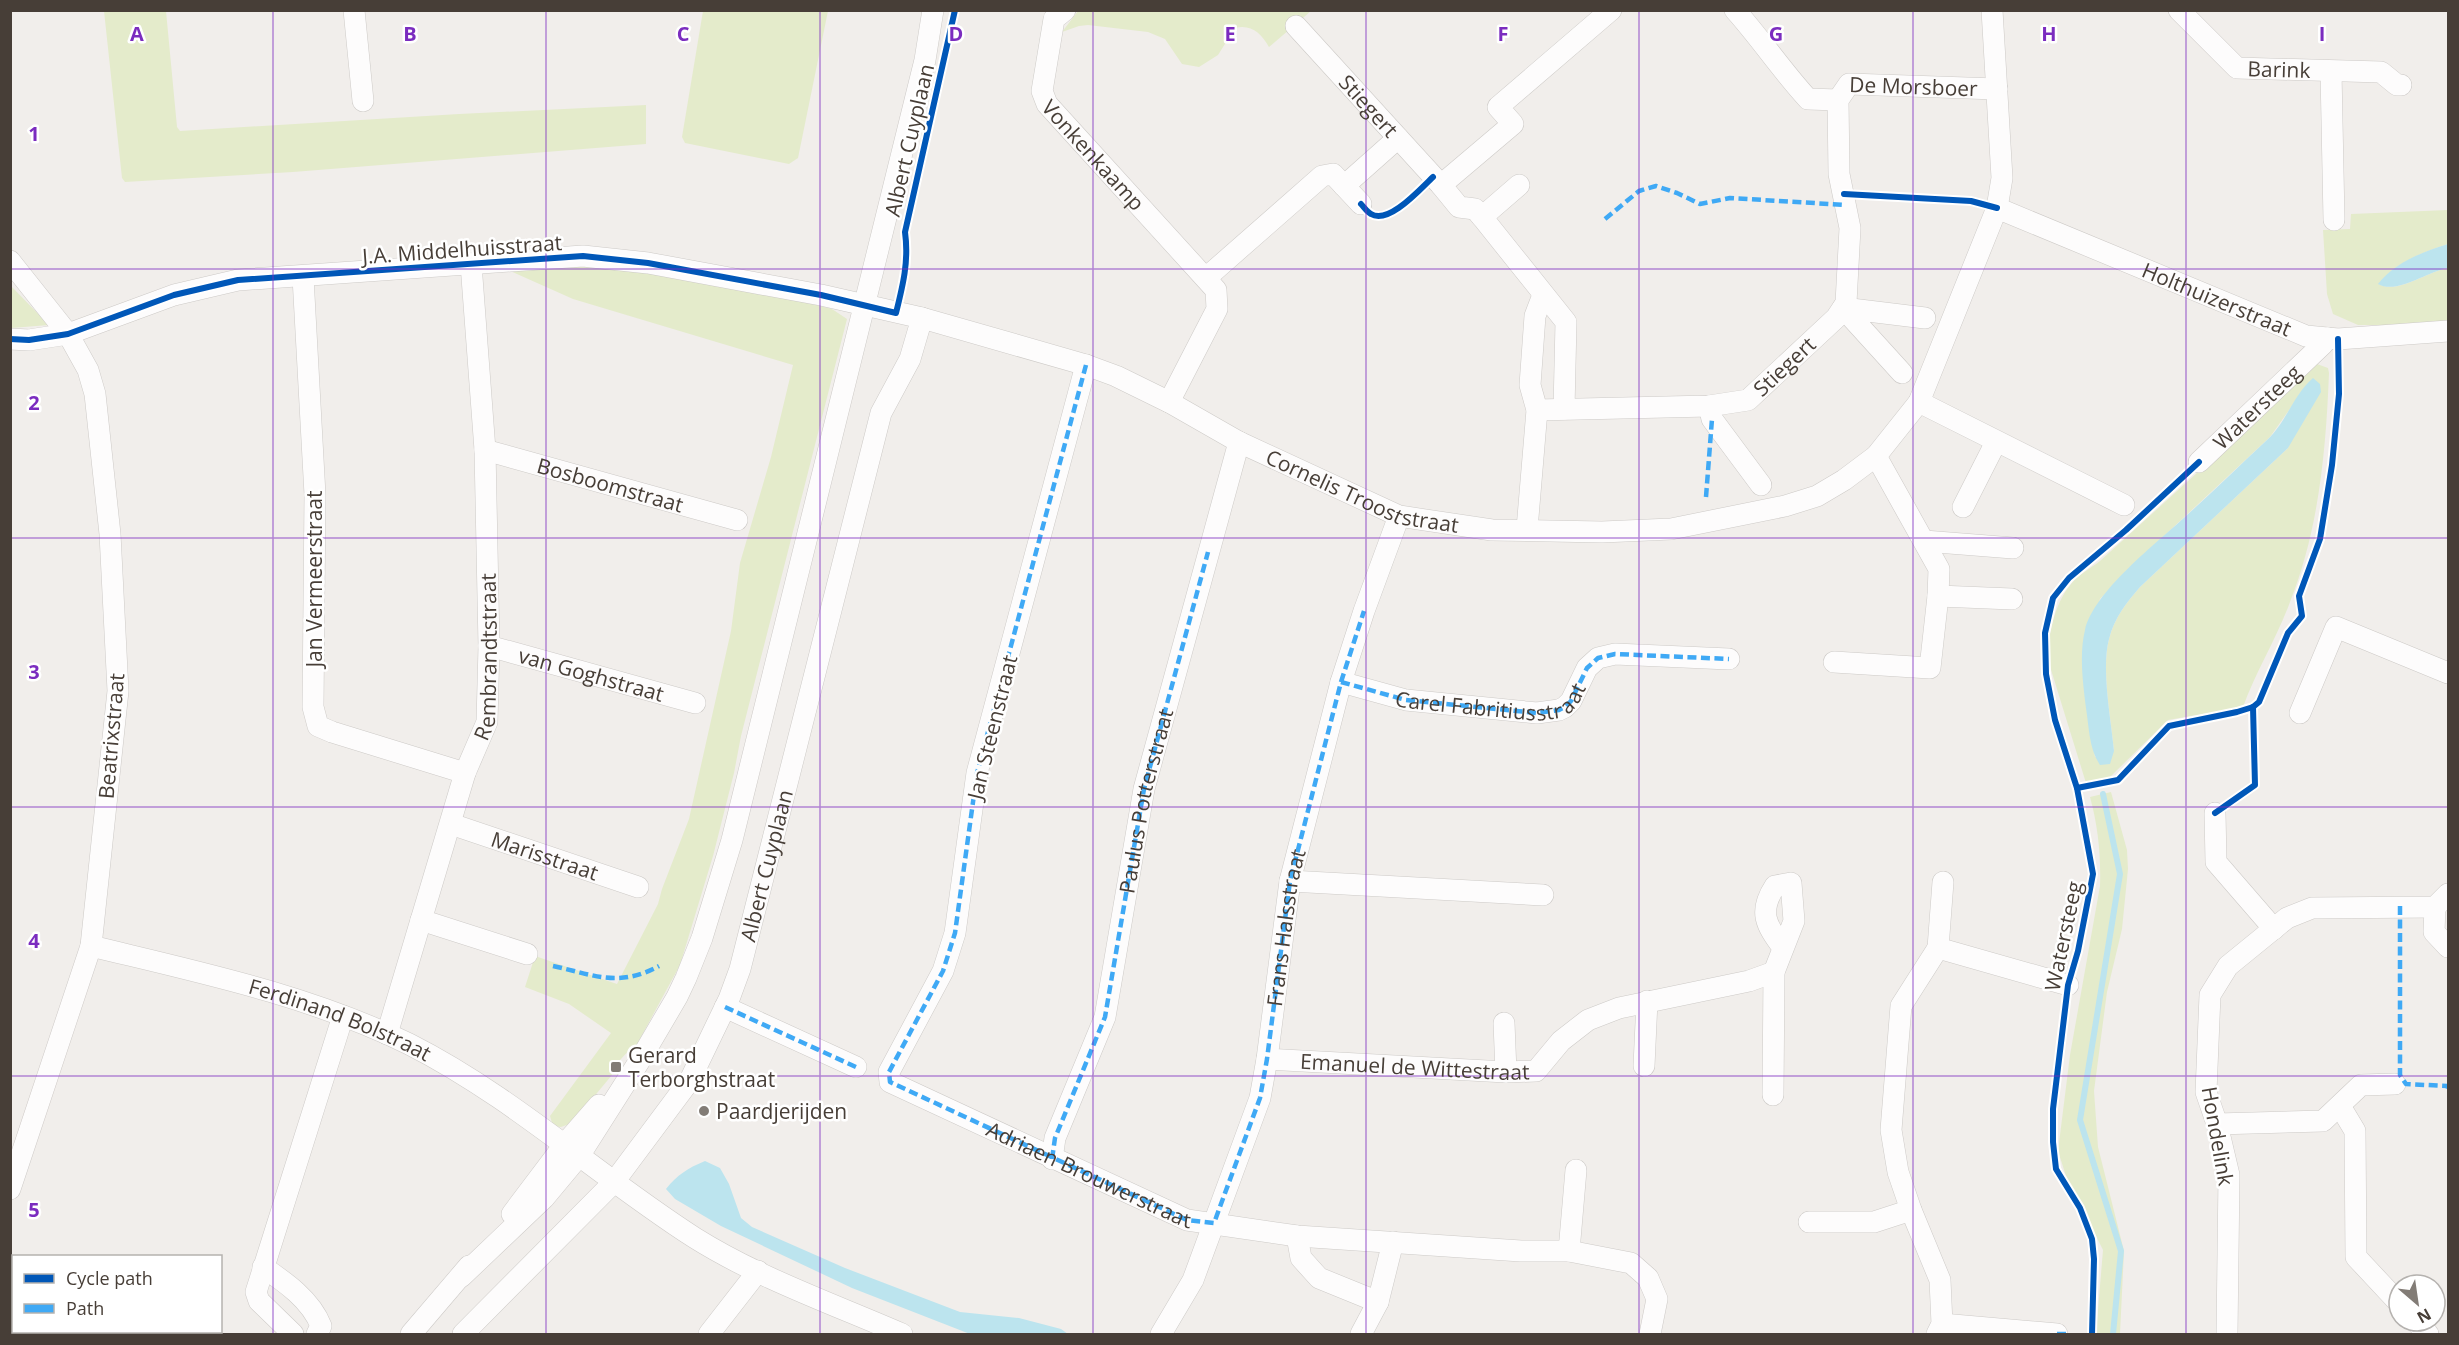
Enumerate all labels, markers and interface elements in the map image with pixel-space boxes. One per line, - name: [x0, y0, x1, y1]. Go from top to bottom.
- text: A: [130, 20, 144, 47]
- text: B: [403, 20, 417, 47]
- text: C: [677, 20, 690, 47]
- text: D: [949, 20, 963, 47]
- text: E: [1224, 20, 1236, 47]
- text: F: [1498, 20, 1508, 47]
- text: G: [1769, 20, 1783, 47]
- text: H: [2041, 20, 2057, 47]
- text: I: [2319, 20, 2325, 47]
- street label: Barink: [2247, 54, 2311, 84]
- street label: Albert Cuyplaan: [878, 61, 940, 219]
- street label: Stiegert: [1333, 69, 1405, 143]
- street label: De Morsboer: [1849, 70, 1979, 102]
- street label: Vonkenkaamp: [1036, 94, 1151, 216]
- text: 1: [28, 120, 40, 147]
- street label: J.A. Middelhuisstraat: [359, 228, 563, 270]
- street label: Holthuizerstraat: [2138, 256, 2296, 342]
- street label: Stiegert: [1747, 330, 1821, 402]
- street label: Watersteeg: [2207, 358, 2307, 455]
- text: 2: [28, 389, 40, 416]
- street label: Cornelis Trooststraat: [1262, 442, 1461, 539]
- street label: Bosboomstraat: [534, 451, 687, 518]
- street label: Jan Vermeerstraat: [300, 490, 328, 670]
- street label: Rembrandtstraat: [467, 573, 503, 745]
- street label: van Goghstraat: [515, 641, 667, 708]
- street label: Jan Steenstraat: [960, 652, 1023, 804]
- text: 3: [28, 658, 40, 685]
- street label: Beatrixstraat: [92, 672, 130, 800]
- street label: Carel Fabritiusstraat: [1392, 678, 1592, 727]
- street label: Paulus Potterstraat: [1112, 705, 1179, 896]
- street label: Albert Cuyplaan: [733, 787, 799, 945]
- street label: Marisstraat: [488, 825, 602, 887]
- street label: Frans Halsstraat: [1260, 846, 1312, 1008]
- street label: Watersteeg: [2038, 879, 2088, 993]
- text: 4: [28, 927, 40, 954]
- street label: Ferdinand Bolstraat: [246, 972, 436, 1067]
- place label: Gerard Terborghstraat: [628, 1041, 775, 1093]
- street label: Emanuel de Wittestraat: [1299, 1047, 1530, 1086]
- marker: Gerard Terborghstraat: [609, 1060, 623, 1074]
- street label: Hondelink: [2196, 1084, 2240, 1188]
- place label: Paardjerijden: [716, 1097, 847, 1125]
- marker: Paardjerijden: [697, 1104, 711, 1118]
- street label: Adriaen Brouwerstraat: [982, 1115, 1192, 1234]
- text: 5: [28, 1196, 40, 1223]
- legend: [12, 1255, 222, 1333]
- text: Cycle path: [66, 1266, 153, 1290]
- north arrow: [2387, 1273, 2447, 1333]
- text: Path: [66, 1296, 104, 1320]
- text: N: [2413, 1303, 2435, 1329]

